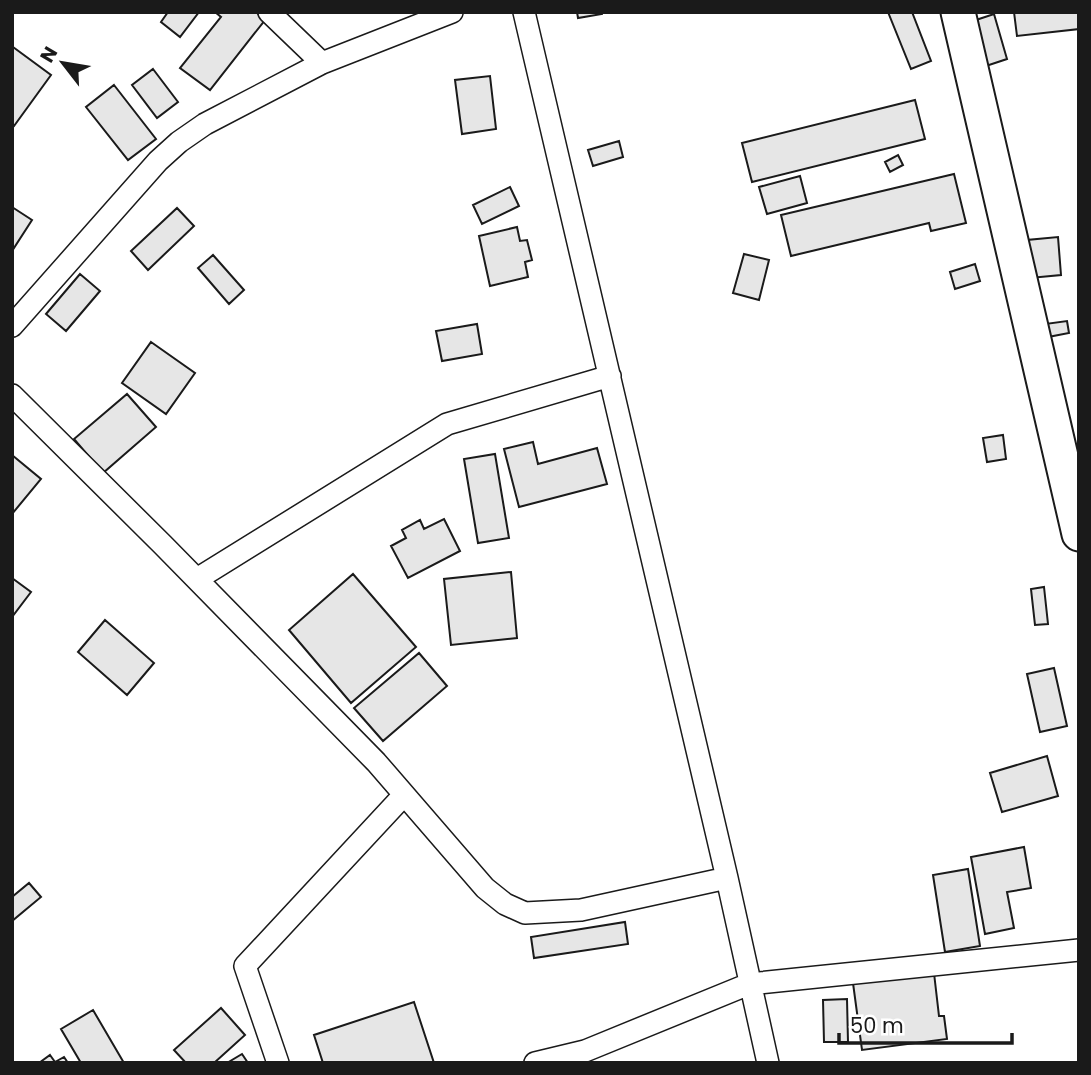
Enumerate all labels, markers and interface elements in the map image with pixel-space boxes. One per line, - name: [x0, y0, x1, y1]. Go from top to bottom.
- north arrow: [28, 28, 98, 98]
- text: N: [34, 41, 64, 68]
- scale bar: [839, 1002, 1012, 1046]
- text: 50 m: [850, 1011, 904, 1040]

